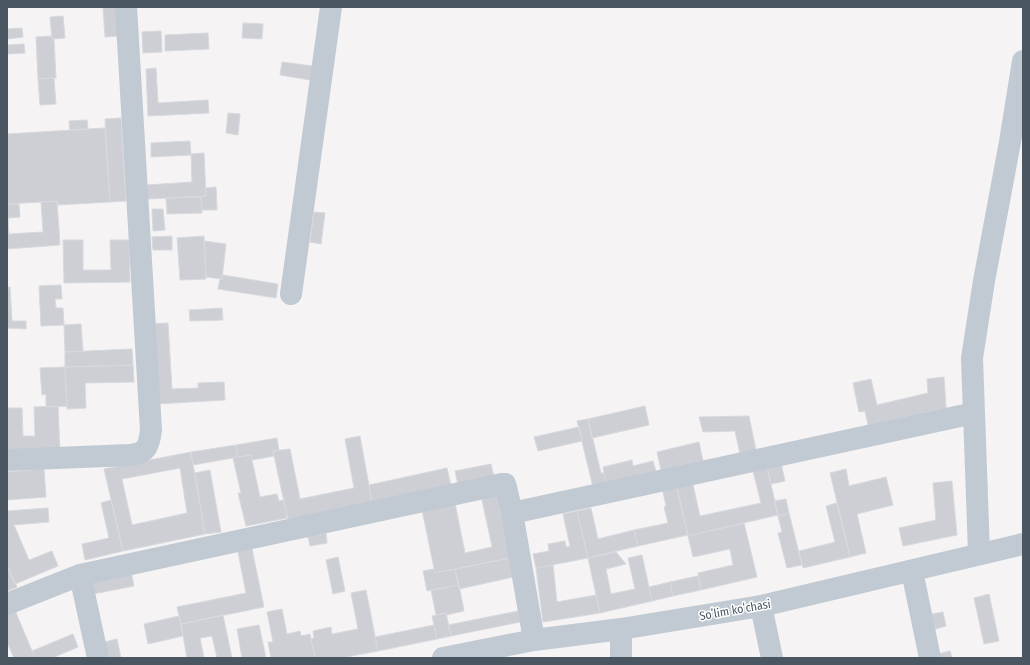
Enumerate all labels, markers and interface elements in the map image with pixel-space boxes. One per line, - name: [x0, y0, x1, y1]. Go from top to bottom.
- street label: Soʻlim koʻchasi: [698, 596, 772, 623]

